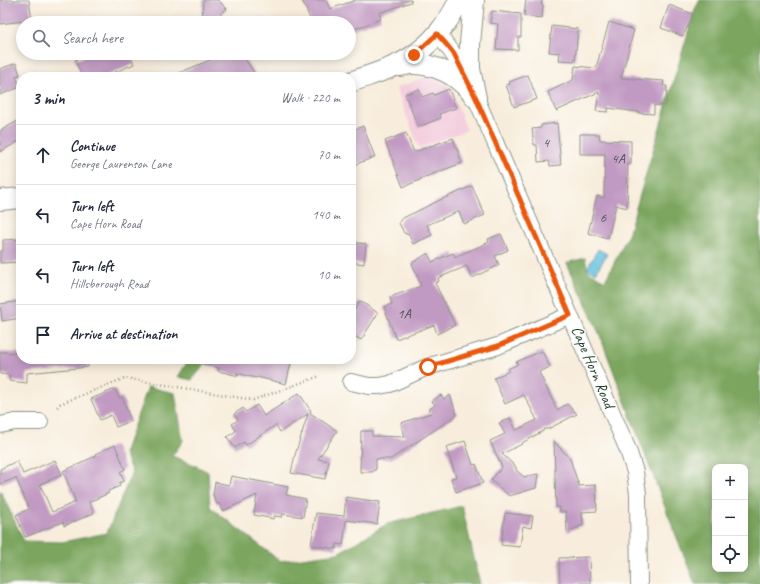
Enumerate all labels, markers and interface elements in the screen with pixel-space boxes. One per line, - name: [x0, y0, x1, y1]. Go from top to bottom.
- search box: [16, 16, 356, 60]
- icon: search: [30, 27, 52, 49]
- text: Search here: [62, 29, 123, 48]
- route end: [405, 46, 423, 64]
- text: 3 min: [32, 88, 65, 109]
- text: Walk · 220 m: [281, 90, 340, 106]
- house number: 4: [543, 134, 551, 151]
- text: Continue: [70, 137, 115, 156]
- icon: ahead: [32, 144, 54, 166]
- text: 70 m: [318, 147, 340, 163]
- house number: 4A: [611, 150, 626, 167]
- text: George Laurenson Lane: [70, 156, 171, 172]
- text: Turn left: [70, 197, 113, 216]
- icon: left: [32, 204, 54, 226]
- text: 140 m: [312, 207, 340, 223]
- house number: 6: [600, 209, 607, 226]
- text: Cape Horn Road: [70, 216, 141, 232]
- text: Turn left: [70, 257, 113, 276]
- icon: left: [32, 264, 54, 286]
- text: 10 m: [318, 267, 340, 283]
- text: Hillsborough Road: [70, 276, 149, 292]
- house number: 1A: [397, 305, 412, 322]
- street label: Cape Horn Road: [567, 323, 620, 414]
- icon: arrive: [32, 324, 54, 346]
- text: Arrive at destination: [70, 325, 177, 344]
- route start: [419, 358, 437, 376]
- map controls: [712, 464, 748, 572]
- button: +: [712, 464, 748, 500]
- button: −: [712, 500, 748, 536]
- button: locate: [712, 536, 748, 572]

